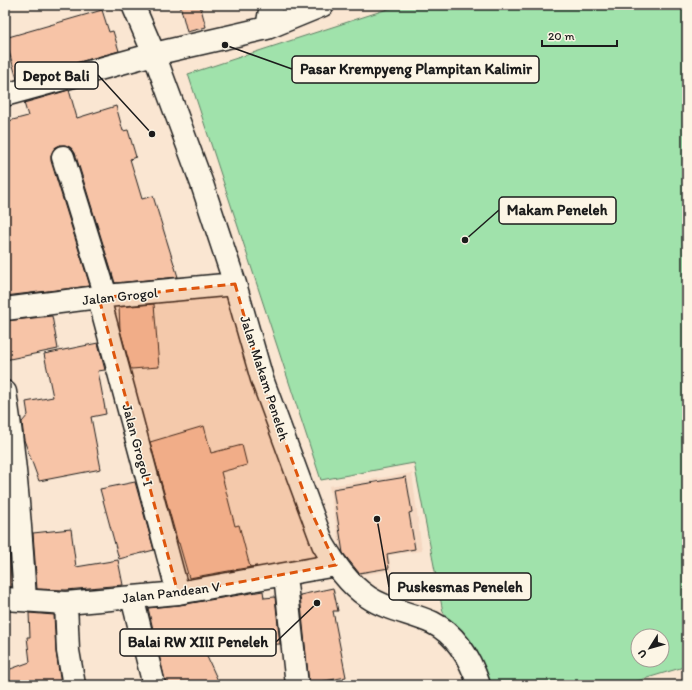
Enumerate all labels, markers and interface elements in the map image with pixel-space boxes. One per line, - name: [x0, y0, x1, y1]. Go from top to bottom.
- scale bar: [542, 22, 617, 48]
- text: 20 m: [548, 29, 575, 43]
- callout: Pasar Krempyeng Plampitan Kalimir: [292, 56, 539, 83]
- text: Pasar Krempyeng Plampitan Kalimir: [300, 60, 533, 79]
- callout: Depot Bali: [15, 62, 98, 89]
- text: Depot Bali: [23, 67, 90, 86]
- callout: Makam Peneleh: [499, 197, 616, 224]
- text: Makam Peneleh: [507, 201, 608, 219]
- street label: Jalan Grogol: [81, 284, 159, 309]
- street label: Jalan Makam Peneleh: [236, 313, 293, 443]
- street label: Jalan Grogol I: [118, 402, 157, 488]
- callout: Puskesmas Peneleh: [389, 573, 531, 600]
- street label: Jalan Pandean V: [121, 578, 222, 607]
- text: Puskesmas Peneleh: [397, 578, 523, 596]
- north arrow: [630, 628, 670, 668]
- callout: Balai RW XIII Peneleh: [120, 629, 276, 656]
- text: Balai RW XIII Peneleh: [128, 633, 269, 651]
- text: U: [635, 647, 650, 661]

